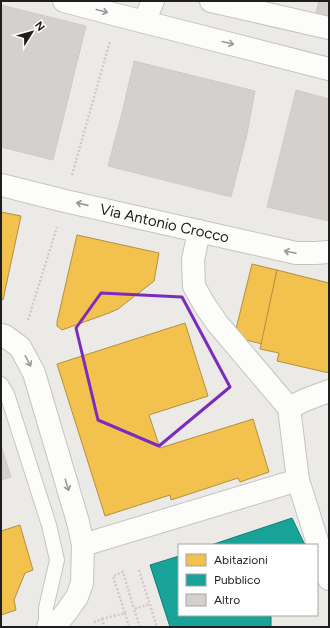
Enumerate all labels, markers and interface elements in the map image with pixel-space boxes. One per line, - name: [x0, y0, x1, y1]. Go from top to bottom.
- one-way arrow: [95, 8, 108, 15]
- north arrow: [12, 12, 52, 52]
- text: N: [32, 19, 47, 34]
- one-way arrow: [221, 40, 234, 47]
- one-way arrow: [75, 200, 88, 208]
- street label: Via Antonio Crocco: [98, 200, 231, 247]
- one-way arrow: [284, 247, 297, 255]
- one-way arrow: [24, 355, 32, 367]
- one-way arrow: [64, 478, 71, 491]
- legend: [178, 544, 318, 616]
- text: Abitazioni: [214, 553, 268, 567]
- text: Pubblico: [214, 573, 261, 587]
- text: Altro: [214, 593, 240, 607]

